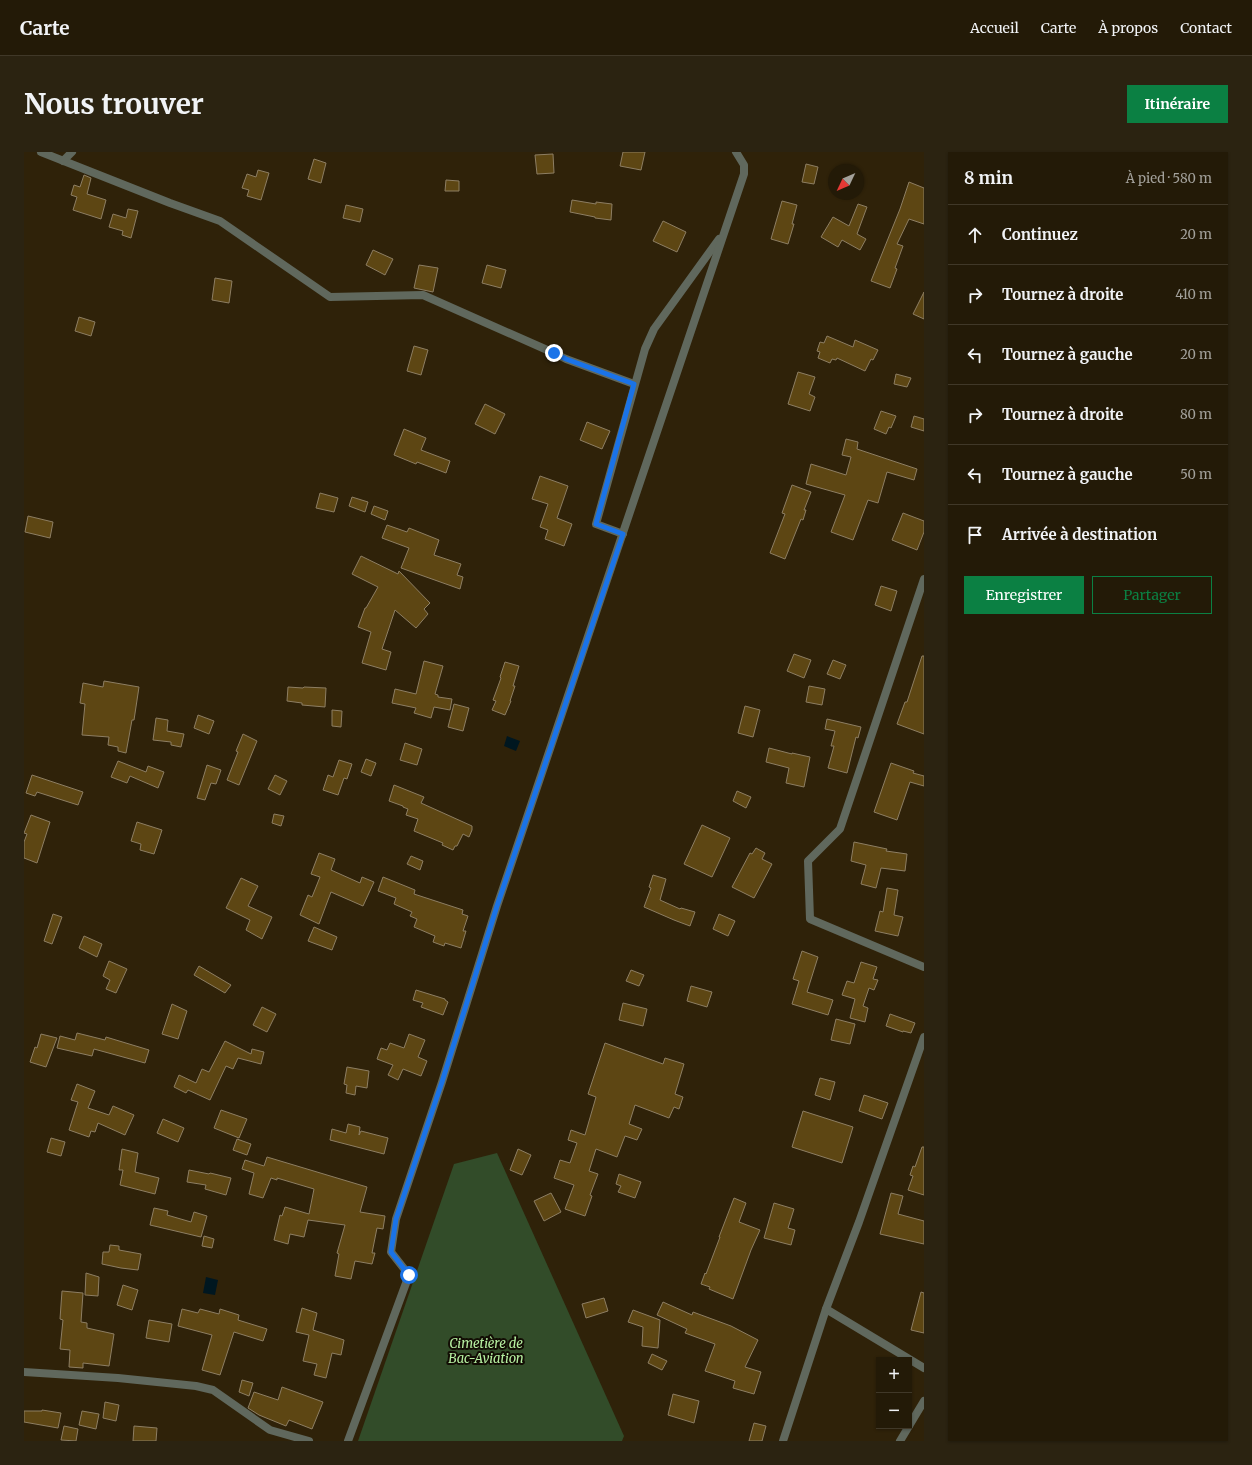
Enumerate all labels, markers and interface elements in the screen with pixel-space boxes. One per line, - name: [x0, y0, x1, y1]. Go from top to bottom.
- text: Carte: [20, 16, 70, 40]
- text: Accueil: [970, 19, 1019, 37]
- text: Carte: [1041, 19, 1076, 37]
- text: À propos: [1098, 19, 1158, 37]
- text: Contact: [1180, 19, 1232, 37]
- button: Itinéraire: [1127, 85, 1228, 123]
- text: Nous trouver: [24, 86, 204, 122]
- north arrow: [828, 164, 864, 200]
- text: 8 min: [964, 167, 1013, 189]
- text: À pied · 580 m: [1126, 170, 1212, 187]
- icon: ahead: [964, 224, 986, 246]
- text: Continuez: [1002, 225, 1078, 244]
- text: 20 m: [1180, 226, 1212, 243]
- icon: right: [964, 284, 986, 306]
- text: Tournez à droite: [1002, 285, 1123, 304]
- text: 410 m: [1175, 286, 1212, 303]
- route end: [545, 344, 563, 362]
- icon: left: [964, 344, 986, 366]
- text: Tournez à gauche: [1002, 345, 1133, 364]
- text: 20 m: [1180, 346, 1212, 363]
- icon: right: [964, 404, 986, 426]
- text: Tournez à droite: [1002, 405, 1123, 424]
- text: 80 m: [1180, 406, 1212, 423]
- icon: left: [964, 464, 986, 486]
- text: Tournez à gauche: [1002, 465, 1133, 484]
- text: 50 m: [1180, 466, 1212, 483]
- icon: arrive: [964, 524, 986, 546]
- text: Arrivée à destination: [1002, 525, 1157, 544]
- button: Enregistrer: [964, 576, 1084, 614]
- button: Partager: [1092, 576, 1212, 614]
- route start: [400, 1266, 418, 1284]
- park label: Cimetière de Bac-Aviation: [448, 1335, 524, 1367]
- map controls: [876, 1357, 912, 1429]
- button: +: [876, 1357, 912, 1393]
- button: −: [876, 1393, 912, 1429]

